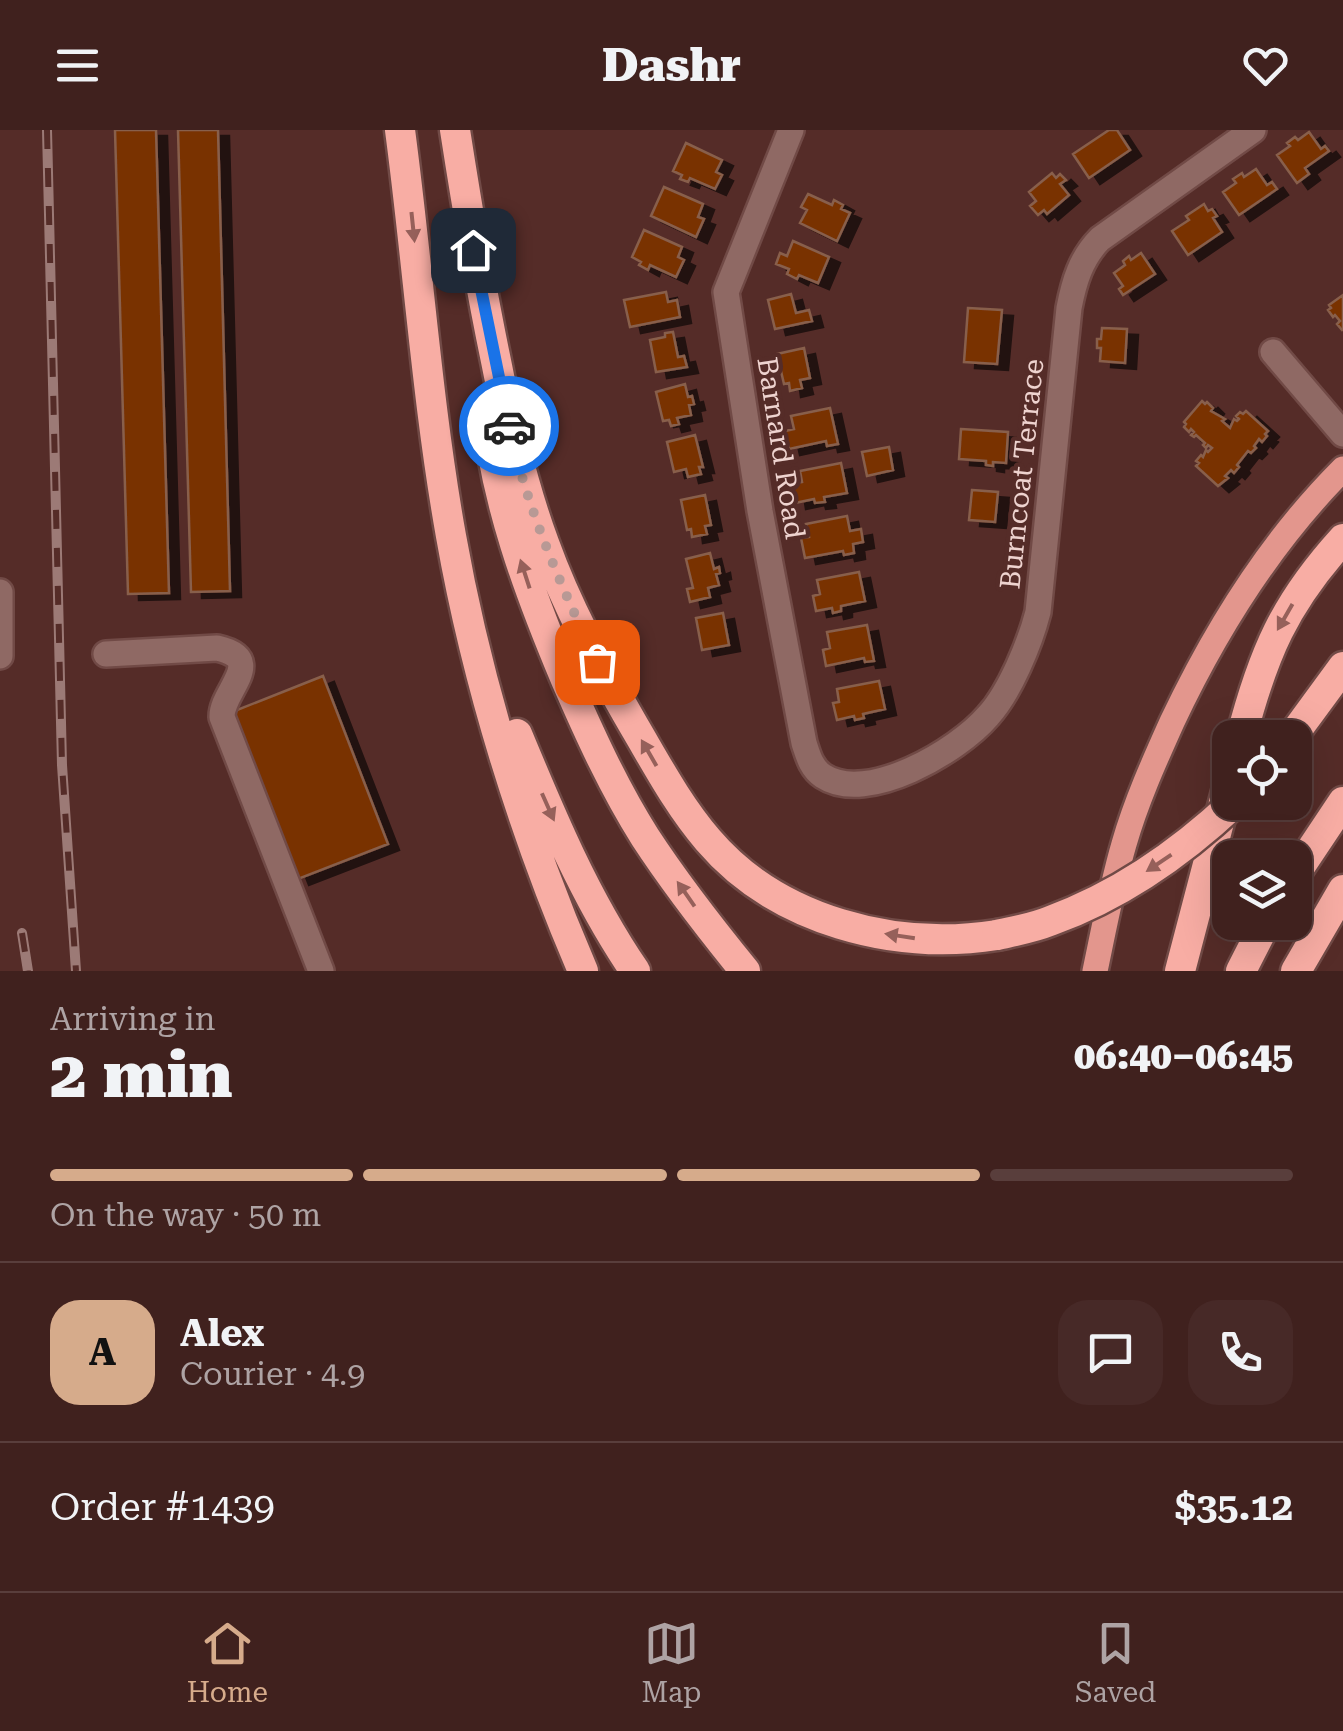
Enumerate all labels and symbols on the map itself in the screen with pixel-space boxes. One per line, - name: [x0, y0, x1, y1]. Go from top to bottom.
- pin: [431, 208, 516, 293]
- one-way arrow: [405, 211, 421, 243]
- street label: Barnard Road: [750, 355, 812, 541]
- street label: Burncoat Terrace: [993, 357, 1051, 591]
- courier: [459, 376, 559, 476]
- one-way arrow: [516, 558, 531, 588]
- one-way arrow: [1277, 603, 1295, 631]
- pin: [555, 620, 640, 705]
- one-way arrow: [641, 738, 658, 767]
- one-way arrow: [540, 792, 556, 822]
- one-way arrow: [1146, 854, 1173, 872]
- one-way arrow: [677, 881, 696, 907]
- one-way arrow: [884, 928, 915, 943]

